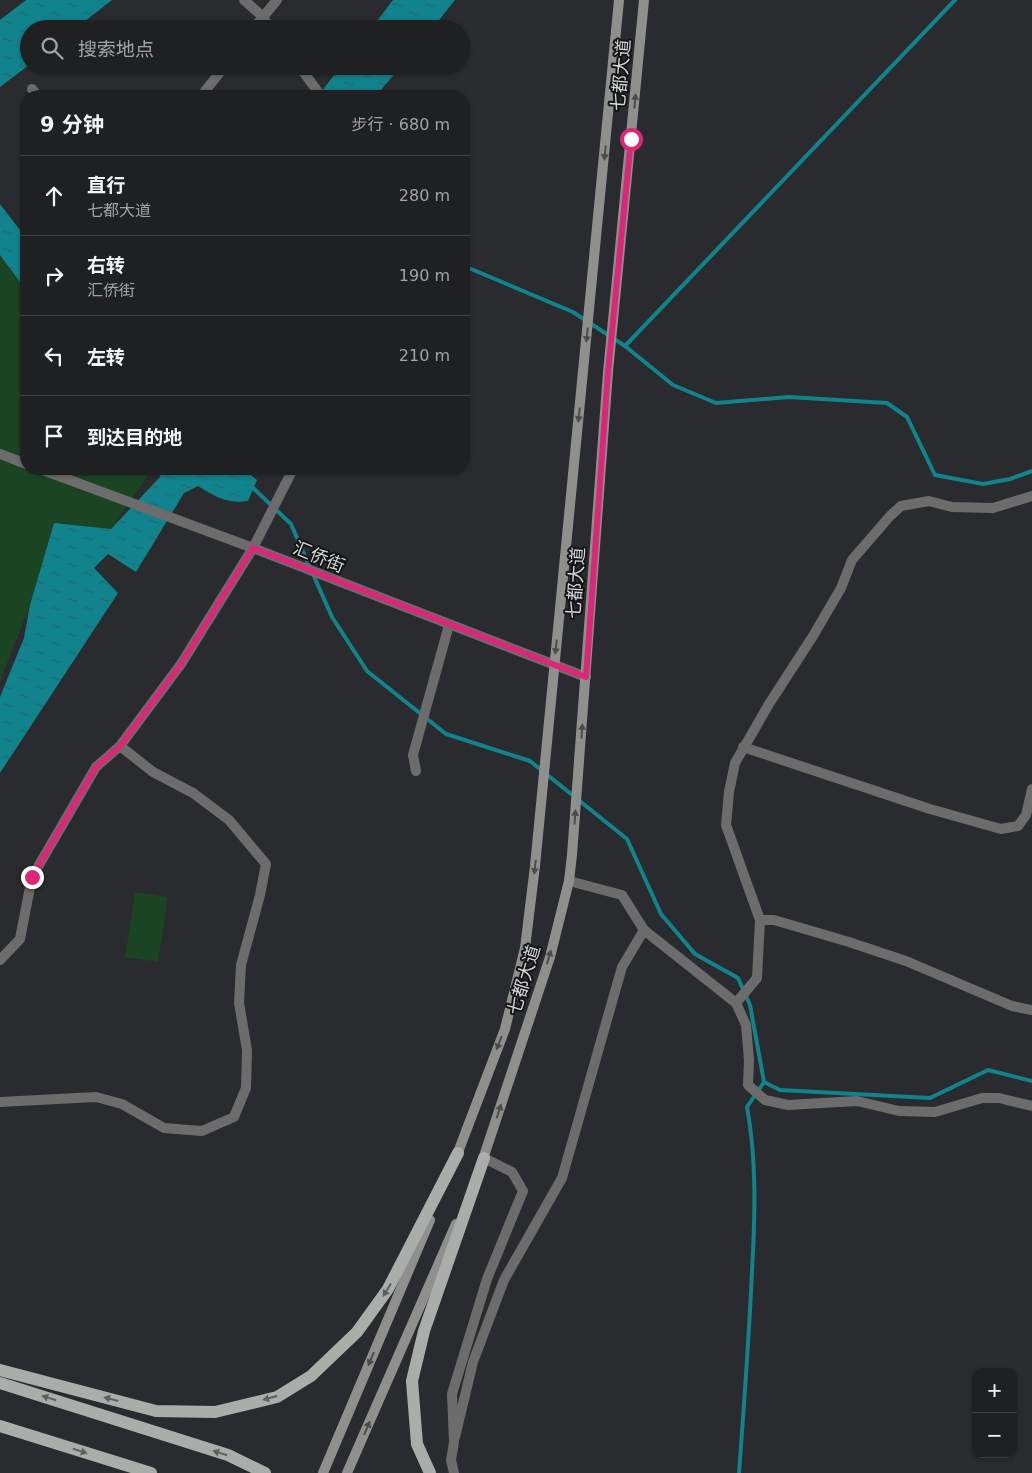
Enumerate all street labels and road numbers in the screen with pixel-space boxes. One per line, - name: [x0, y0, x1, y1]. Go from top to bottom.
- street label: 七都大道: [607, 38, 634, 112]
- street label: 汇侨街: [290, 537, 348, 576]
- street label: 七都大道: [563, 546, 588, 620]
- street label: 七都大道: [503, 942, 544, 1017]

